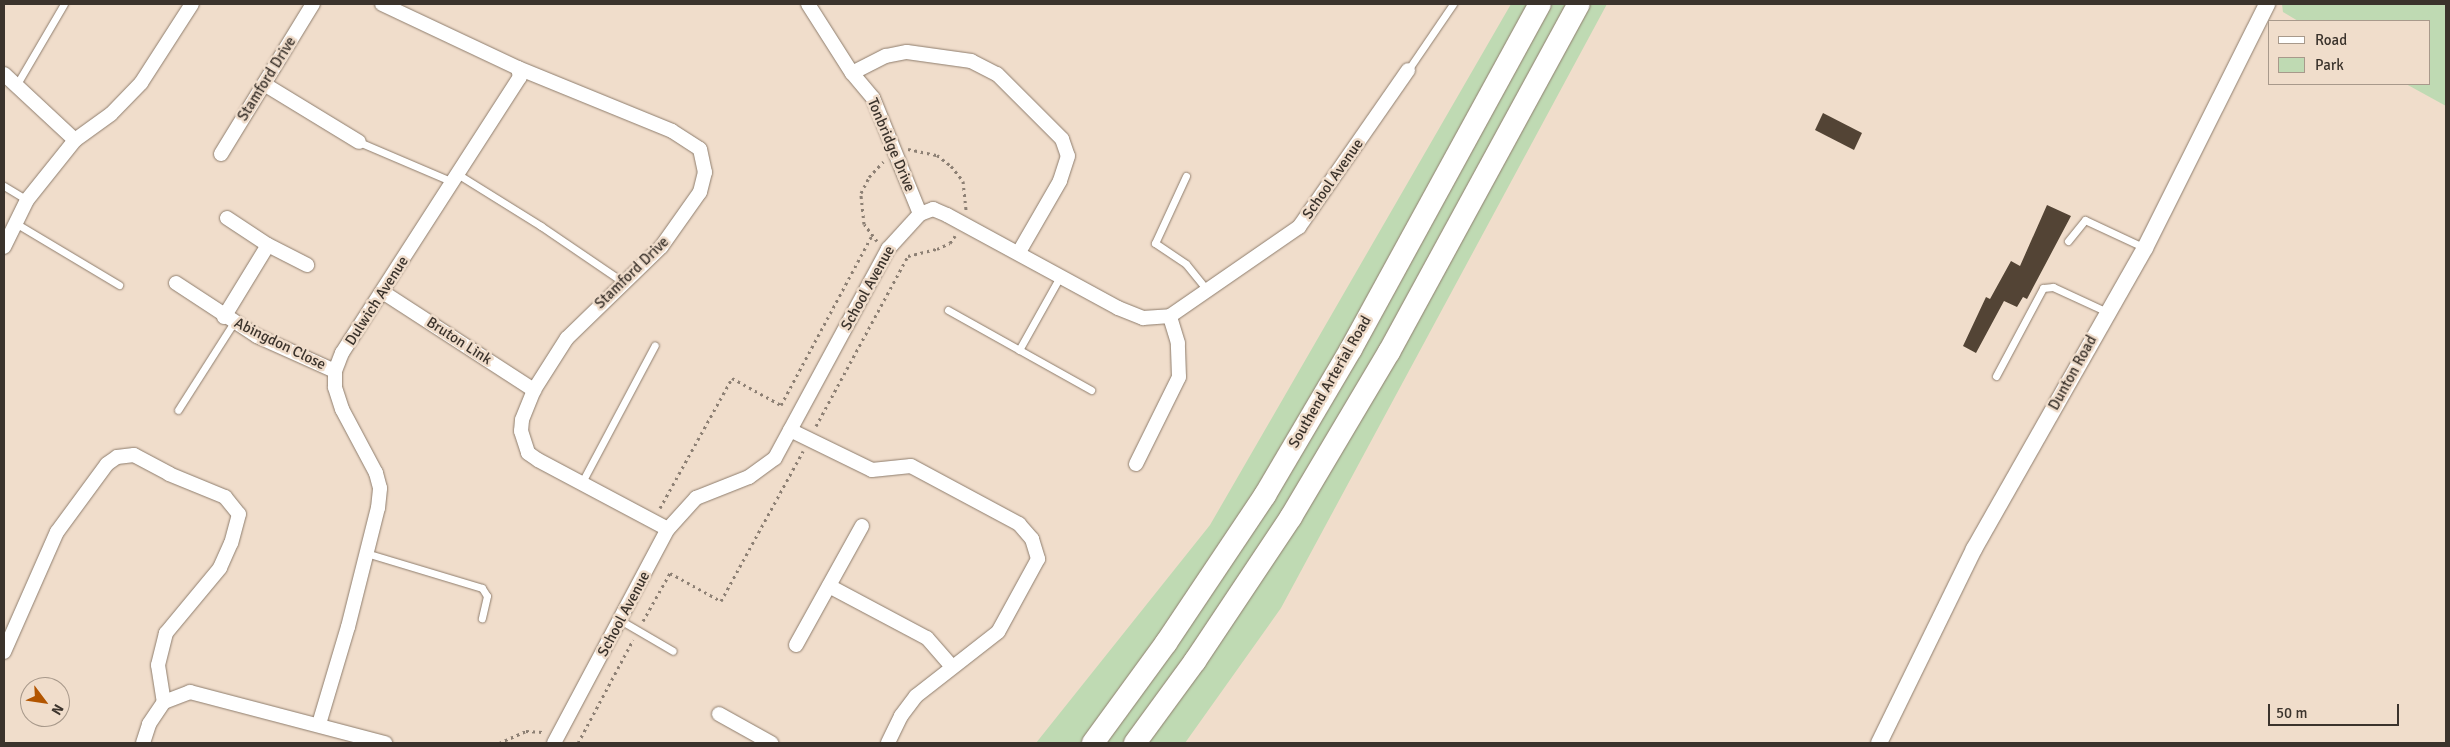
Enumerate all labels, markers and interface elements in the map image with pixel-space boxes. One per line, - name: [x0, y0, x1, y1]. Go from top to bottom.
- legend: [2268, 20, 2430, 85]
- text: Road: [2315, 31, 2347, 49]
- street label: Stamford Drive: [234, 34, 300, 124]
- text: Park: [2315, 56, 2344, 74]
- street label: Tonbridge Drive: [863, 95, 919, 195]
- street label: School Avenue: [1299, 135, 1367, 223]
- street label: Stamford Drive: [591, 233, 673, 313]
- street label: School Avenue: [837, 243, 899, 333]
- street label: Dulwich Avenue: [341, 253, 413, 349]
- street label: Bruton Link: [423, 313, 495, 369]
- street label: Southend Arterial Road: [1285, 313, 1375, 451]
- street label: Abingdon Close: [231, 314, 329, 374]
- street label: Dunton Road: [2045, 333, 2101, 413]
- street label: School Avenue: [594, 568, 654, 660]
- north arrow: [20, 677, 70, 727]
- scale bar: [2270, 694, 2401, 726]
- text: N: [48, 701, 67, 718]
- text: 50 m: [2276, 704, 2307, 722]

